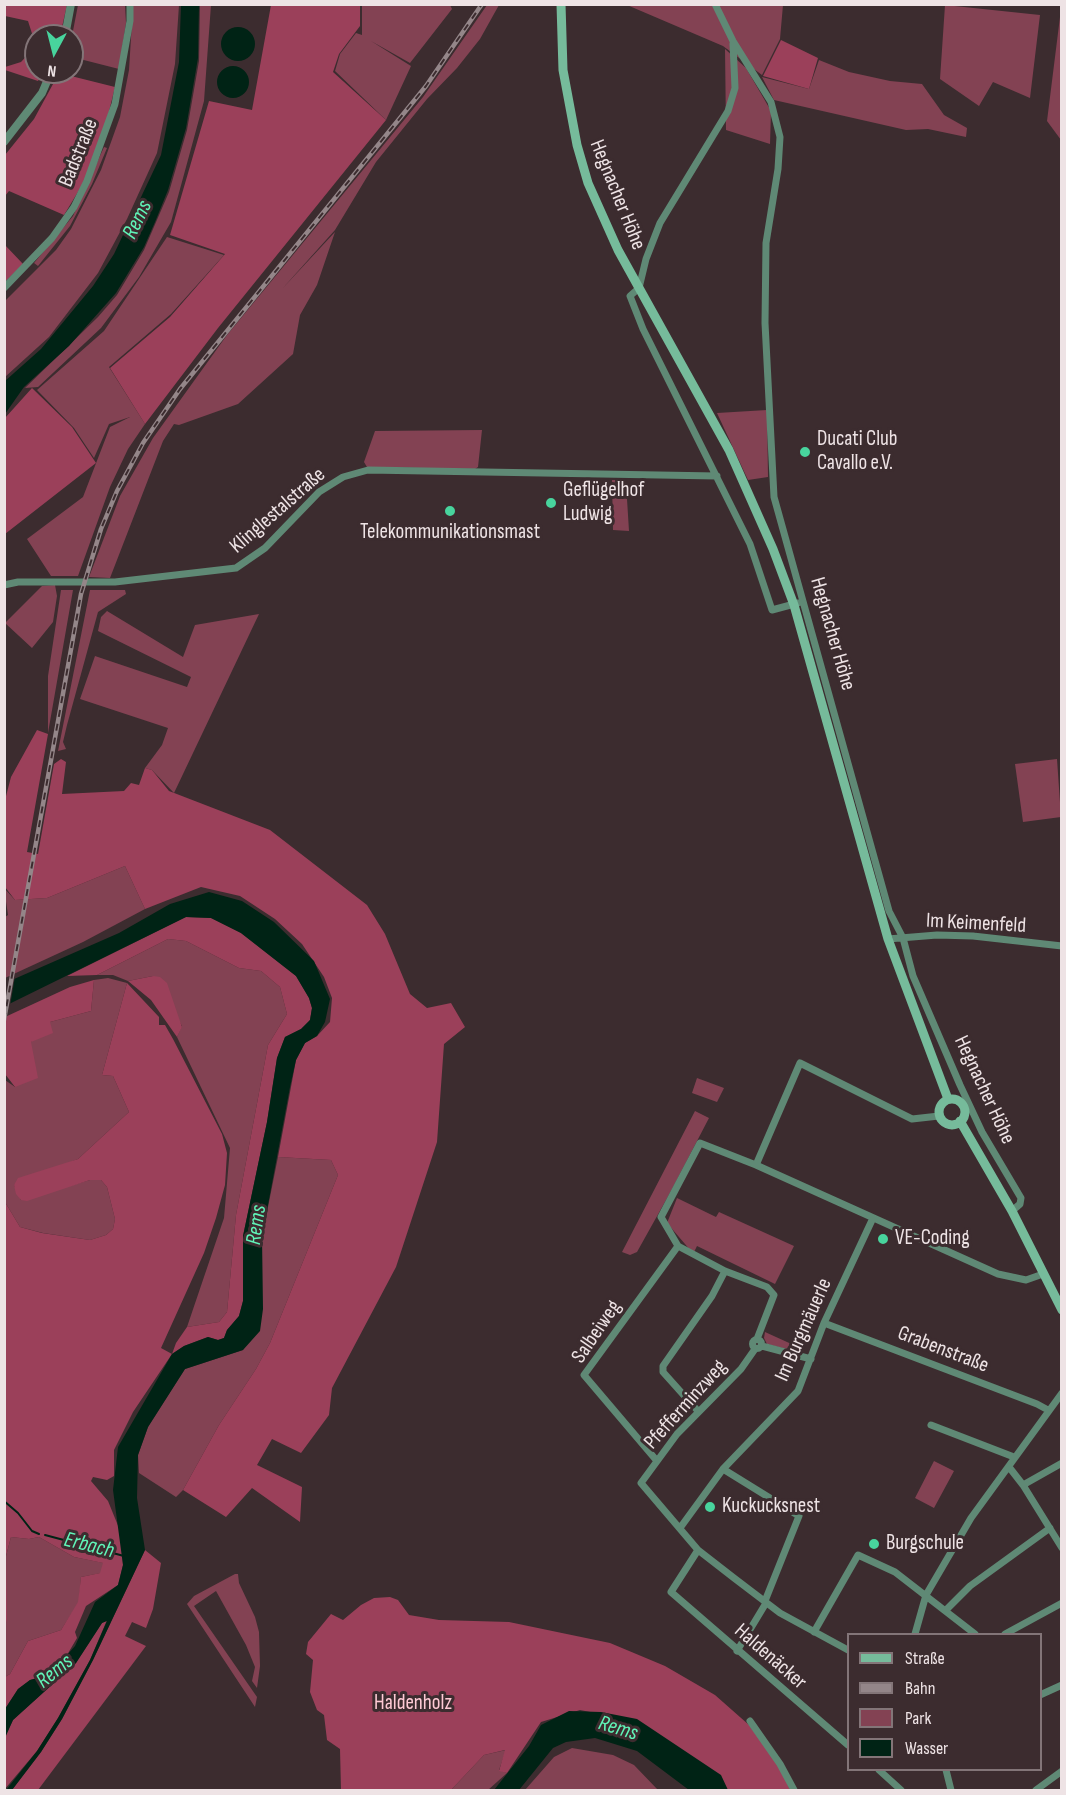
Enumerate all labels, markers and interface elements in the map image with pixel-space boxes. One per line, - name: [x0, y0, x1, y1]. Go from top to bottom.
- north arrow: [24, 24, 84, 84]
- text: N: [47, 60, 57, 80]
- street label: Badstraße: [54, 115, 104, 191]
- street label: Hegnacher Höhe: [583, 136, 651, 254]
- water label: Rems: [117, 196, 159, 244]
- place label: Ducati Club Cavallo e.V.: [817, 427, 898, 477]
- marker: Ducati Club Cavallo e.V.: [798, 445, 812, 459]
- street label: Klinglestalstraße: [225, 463, 331, 559]
- place label: Geflügelhof Ludwig: [563, 478, 644, 528]
- marker: Geflügelhof Ludwig: [544, 496, 558, 510]
- marker: Telekommunikationsmast: [443, 504, 457, 518]
- place label: Telekommunikationsmast: [360, 520, 540, 546]
- street label: Hegnacher Höhe: [804, 574, 860, 694]
- street label: Im Keimenfeld: [925, 909, 1027, 939]
- street label: Hegnacher Höhe: [948, 1032, 1020, 1148]
- water label: Rems: [241, 1203, 273, 1247]
- place label: VE-Coding: [895, 1226, 970, 1252]
- marker: VE-Coding: [876, 1232, 890, 1246]
- street label: Im Burgmäuerle: [770, 1275, 838, 1385]
- street label: Salbeiweg: [567, 1296, 627, 1368]
- street label: Grabenstraße: [894, 1321, 992, 1379]
- street label: Pfefferminzweg: [639, 1355, 733, 1455]
- place label: Kuckucksnest: [722, 1494, 820, 1520]
- marker: Kuckucksnest: [703, 1500, 717, 1514]
- water label: Erbach: [61, 1527, 117, 1565]
- place label: Burgschule: [886, 1531, 964, 1557]
- marker: Burgschule: [867, 1537, 881, 1551]
- street label: Haldenäcker: [729, 1619, 811, 1695]
- legend: [847, 1633, 1042, 1771]
- text: Straße: [905, 1648, 945, 1669]
- water label: Rems: [31, 1649, 79, 1695]
- text: Bahn: [905, 1678, 935, 1699]
- park label: Haldenholz: [374, 1691, 452, 1717]
- text: Park: [905, 1708, 931, 1729]
- water label: Rems: [595, 1711, 641, 1747]
- text: Wasser: [905, 1738, 948, 1759]

